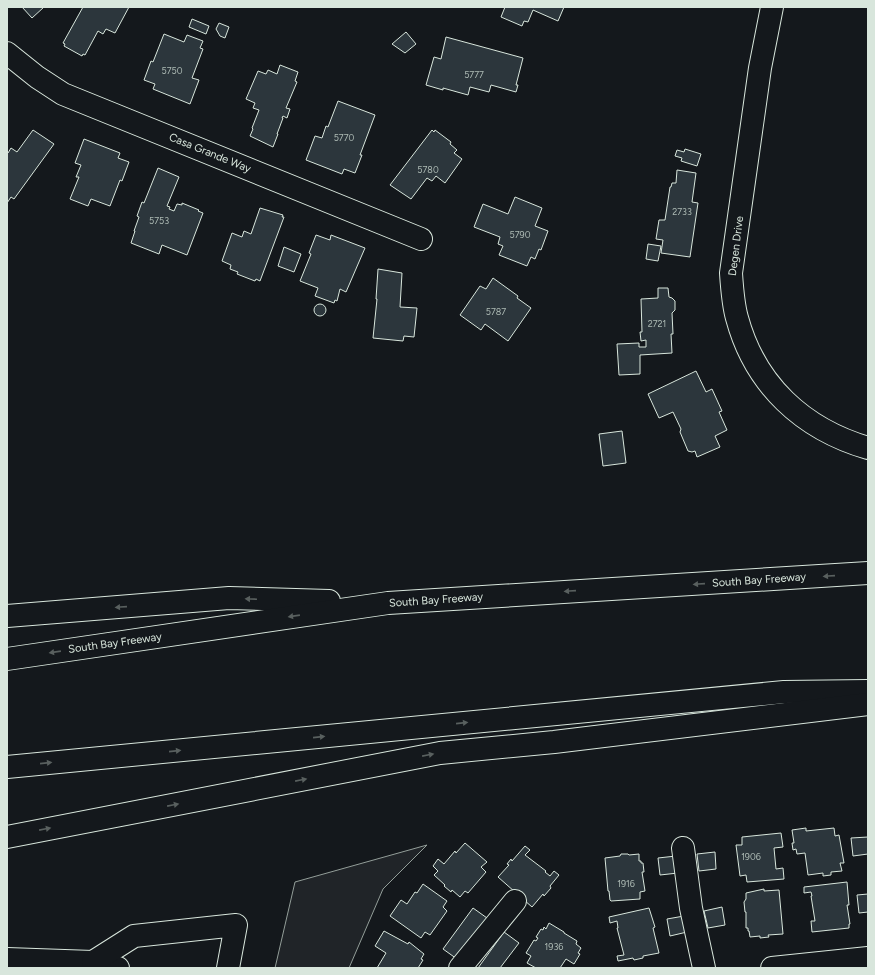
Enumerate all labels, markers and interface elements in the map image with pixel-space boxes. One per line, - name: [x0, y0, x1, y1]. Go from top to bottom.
- house number: 5750: [162, 65, 183, 76]
- house number: 5777: [464, 69, 484, 80]
- street label: Casa Grande Way: [167, 131, 253, 175]
- house number: 5770: [334, 132, 355, 143]
- house number: 5780: [417, 164, 439, 175]
- house number: 2733: [672, 206, 692, 217]
- house number: 5753: [149, 215, 169, 226]
- street label: Degen Drive: [726, 215, 746, 277]
- house number: 5790: [510, 229, 531, 240]
- house number: 5787: [486, 306, 506, 317]
- house number: 2721: [648, 318, 666, 329]
- street label: South Bay Freeway: [712, 570, 807, 590]
- one-way arrow: [823, 572, 835, 579]
- one-way arrow: [693, 580, 705, 587]
- one-way arrow: [564, 588, 576, 595]
- street label: South Bay Freeway: [389, 590, 484, 610]
- one-way arrow: [244, 596, 257, 602]
- one-way arrow: [115, 603, 127, 610]
- one-way arrow: [288, 613, 300, 619]
- street label: South Bay Freeway: [67, 630, 163, 656]
- one-way arrow: [48, 649, 61, 655]
- one-way arrow: [456, 720, 468, 726]
- one-way arrow: [312, 734, 325, 740]
- one-way arrow: [169, 748, 181, 754]
- one-way arrow: [422, 752, 434, 758]
- one-way arrow: [40, 760, 52, 767]
- one-way arrow: [294, 777, 307, 783]
- one-way arrow: [167, 801, 179, 807]
- one-way arrow: [39, 826, 51, 832]
- house number: 1906: [741, 851, 761, 862]
- house number: 1916: [617, 878, 635, 889]
- house number: 1936: [545, 941, 563, 952]

